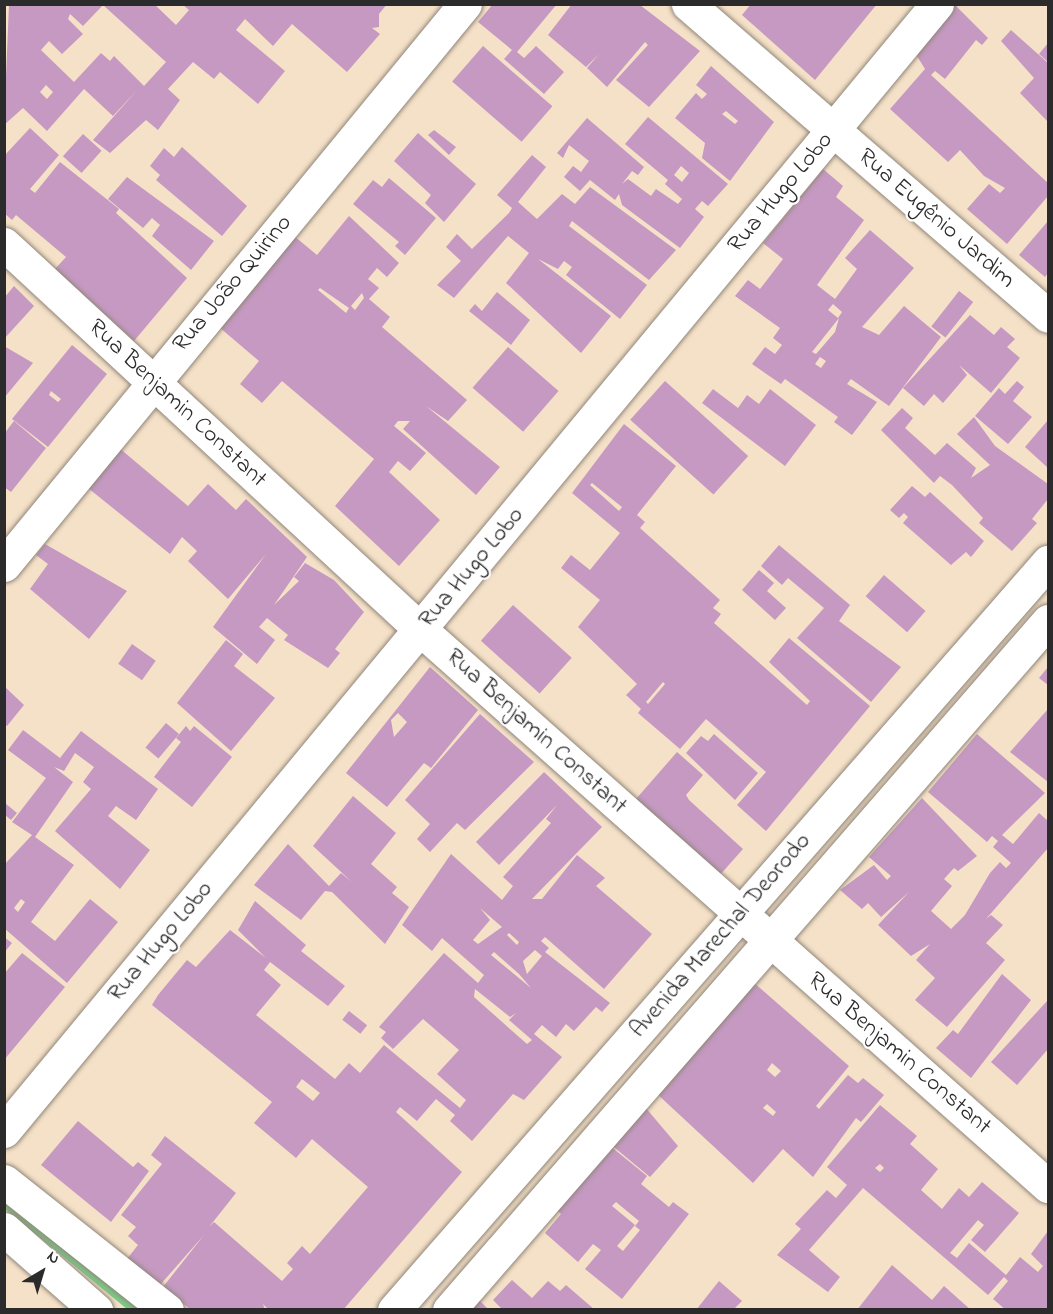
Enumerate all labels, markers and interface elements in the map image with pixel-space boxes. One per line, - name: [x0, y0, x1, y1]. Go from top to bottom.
- street label: Rua Hugo Lobo: [722, 127, 840, 259]
- street label: Rua Eugênio Jardim: [852, 143, 1020, 295]
- street label: Rua João Quirino: [167, 210, 299, 358]
- street label: Rua Benjamin Constant: [82, 314, 272, 494]
- street label: Rua Hugo Lobo: [413, 502, 531, 634]
- street label: Rua Benjamin Constant: [439, 643, 633, 821]
- street label: Avenida Marechal Deorodo: [624, 828, 818, 1044]
- street label: Rua Hugo Lobo: [102, 876, 220, 1008]
- street label: Rua Benjamin Constant: [801, 966, 997, 1142]
- north arrow: [12, 1242, 72, 1302]
- text: N: [41, 1245, 65, 1271]

